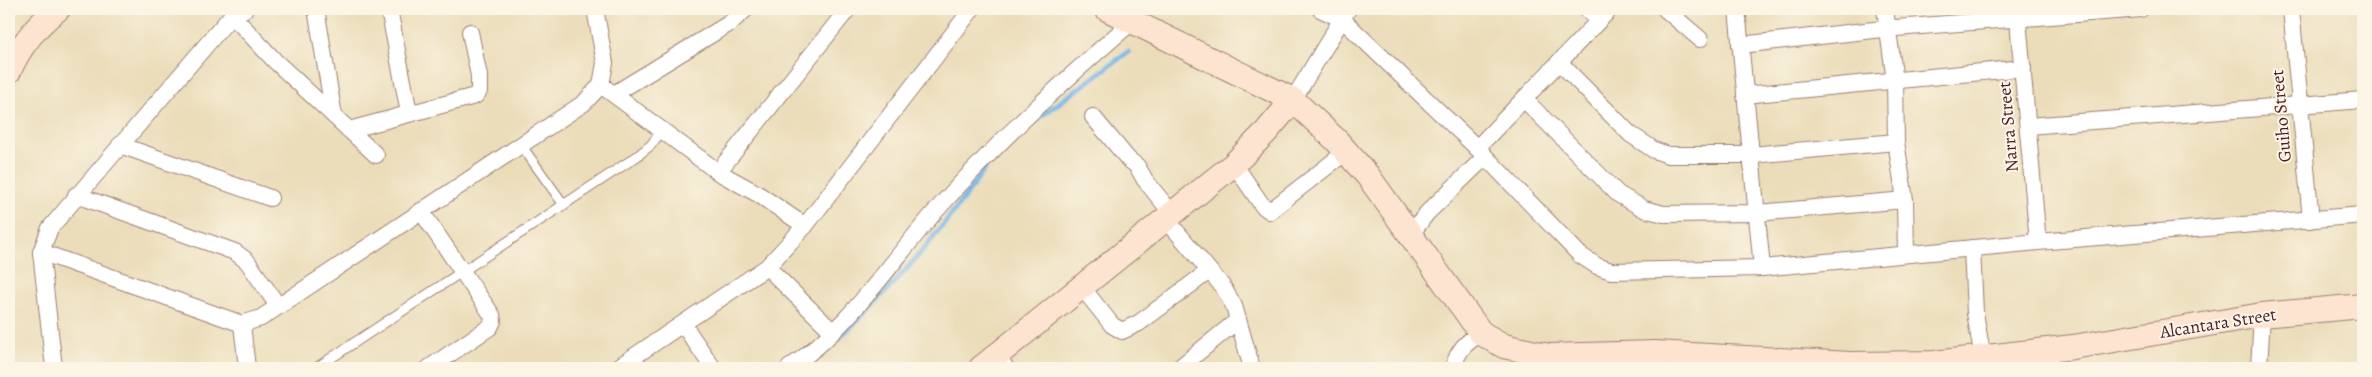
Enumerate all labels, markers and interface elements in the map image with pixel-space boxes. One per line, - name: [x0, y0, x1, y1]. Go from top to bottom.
- street label: Guiho Street: [2265, 69, 2297, 163]
- street label: Narra Street: [1992, 81, 2024, 173]
- street label: Alcantara Street: [2157, 302, 2278, 344]

